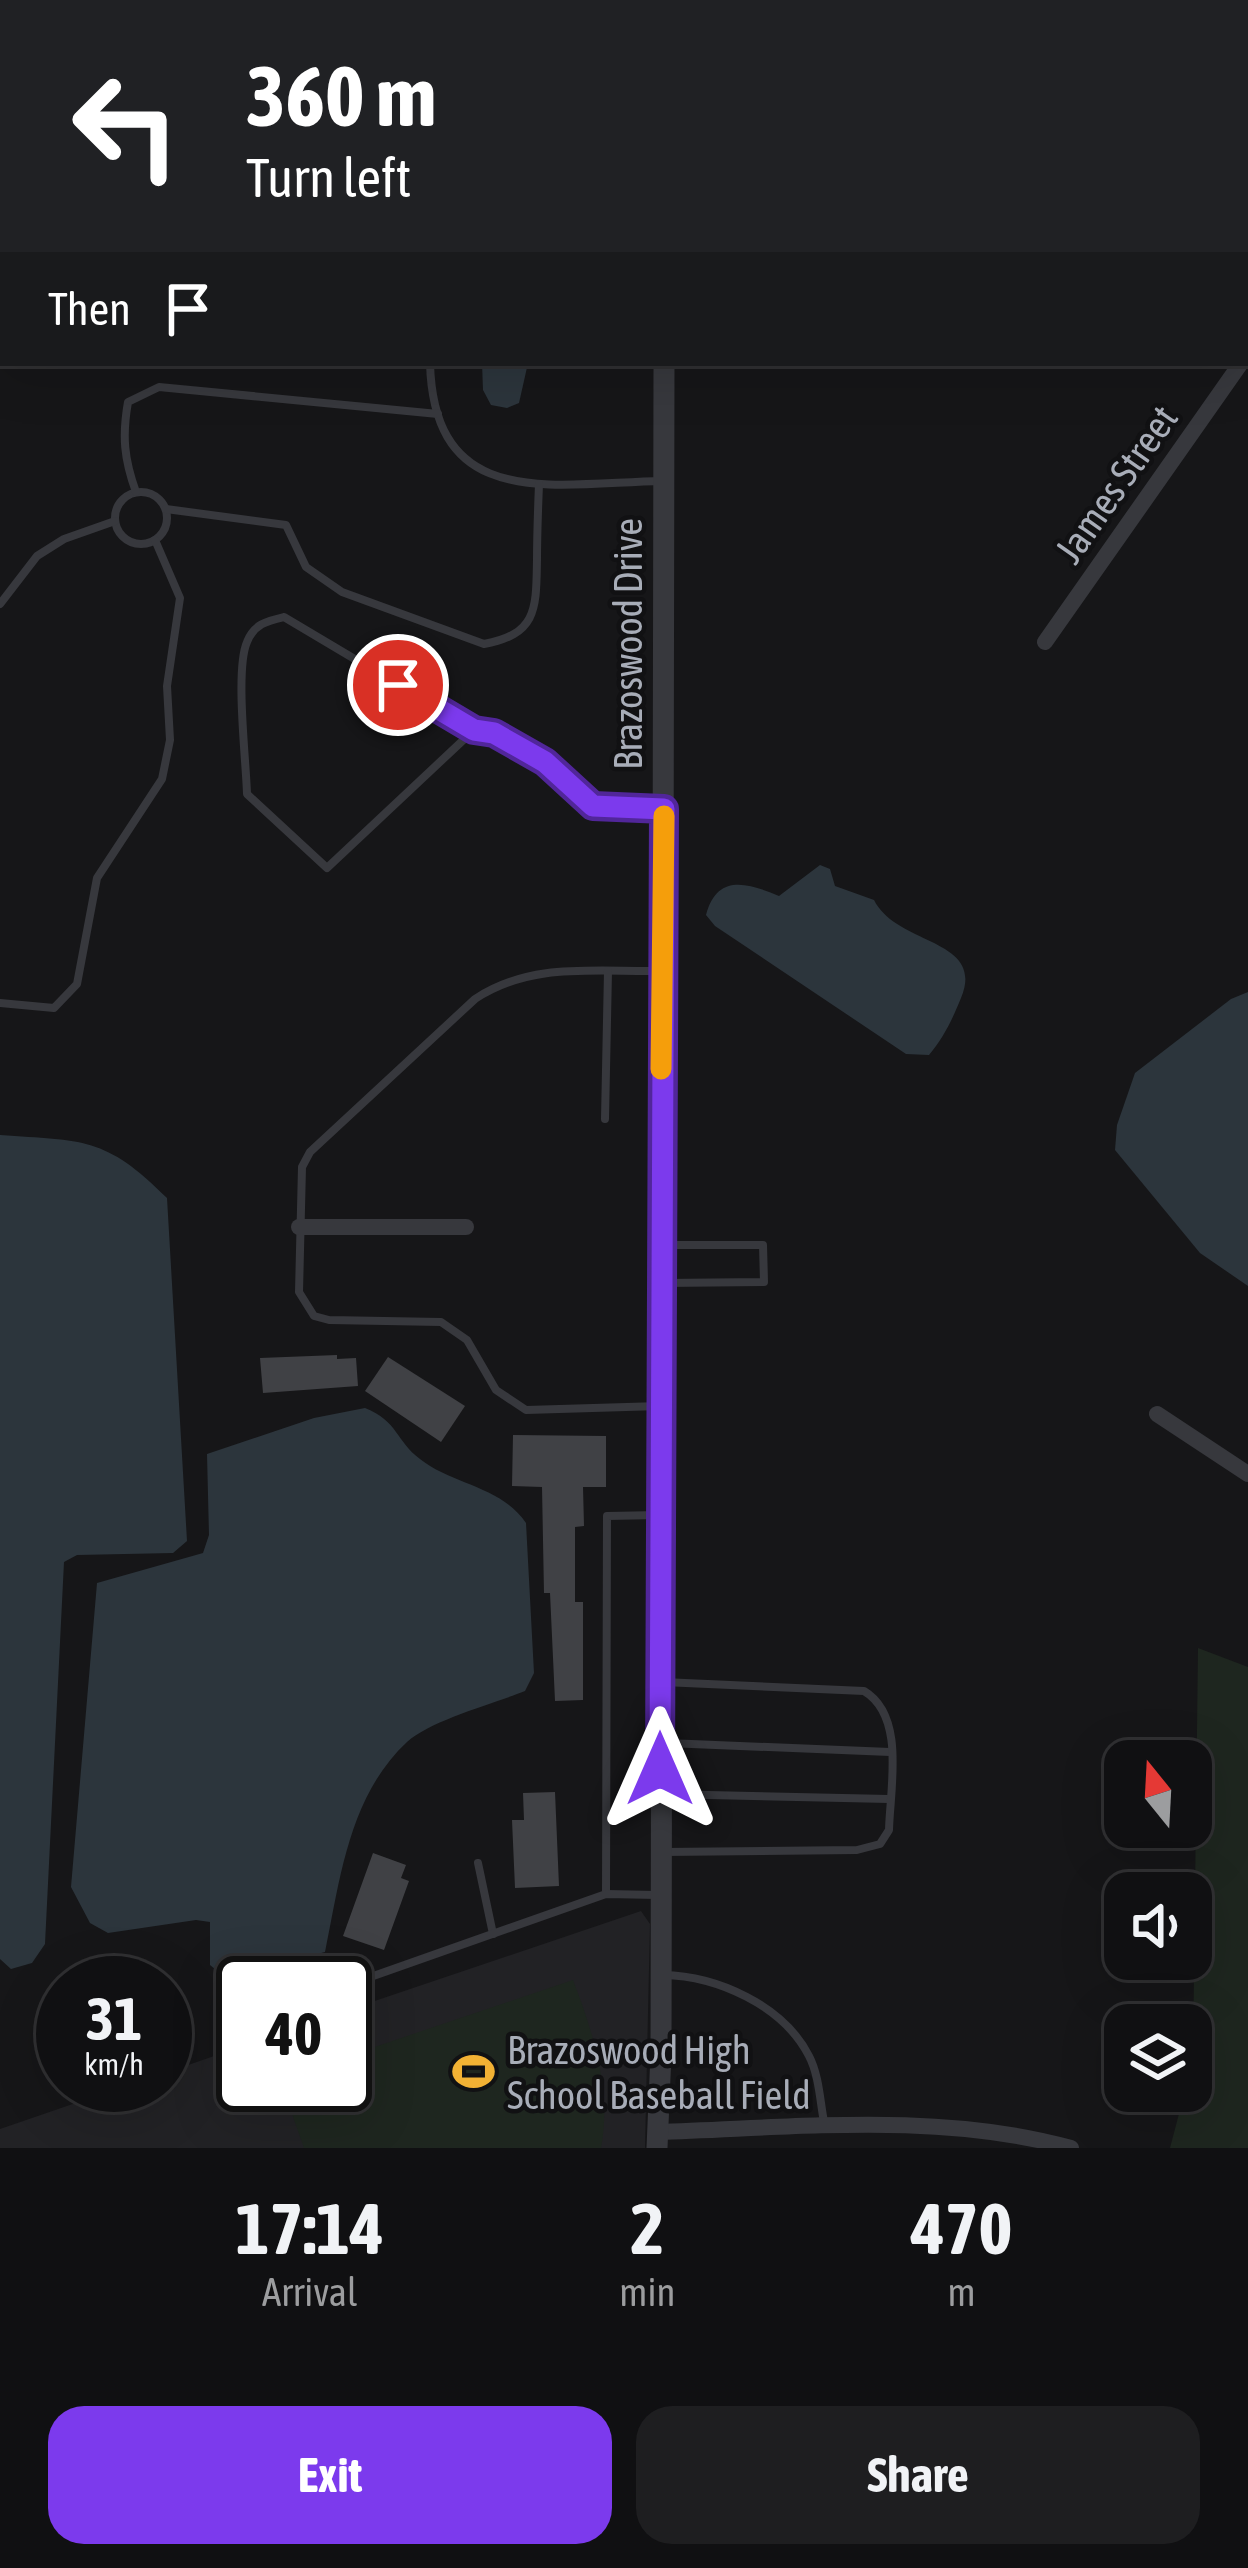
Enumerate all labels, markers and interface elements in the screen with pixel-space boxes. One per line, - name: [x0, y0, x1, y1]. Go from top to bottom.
- icon: left: [48, 48, 204, 204]
- text: 360 m: [246, 48, 436, 144]
- text: Turn left: [246, 147, 411, 208]
- icon: arrive: [155, 276, 221, 342]
- text: Then: [48, 283, 131, 335]
- street label: James Street: [1046, 397, 1186, 571]
- street label: Brazoswood Drive: [606, 518, 650, 770]
- pin: [347, 634, 449, 736]
- icon: arrive: [365, 652, 431, 718]
- position arrow: [597, 1706, 723, 1832]
- north arrow: [1104, 1740, 1212, 1848]
- map controls: [1104, 1740, 1212, 2112]
- button: sound: [1104, 1872, 1212, 1980]
- speed limit sign: 40: [216, 1956, 372, 2112]
- text: 31: [86, 1984, 142, 2053]
- button: layers: [1104, 2004, 1212, 2112]
- place label: Brazoswood High School Baseball Field: [507, 2028, 811, 2117]
- text: km/h: [84, 2047, 144, 2081]
- sports icon: Brazoswood High School Baseball Field: [450, 2049, 496, 2095]
- text: 17:14: [236, 2187, 384, 2269]
- text: 2: [630, 2187, 664, 2269]
- text: 470: [911, 2187, 1012, 2269]
- text: Arrival: [262, 2270, 357, 2314]
- text: min: [619, 2270, 675, 2314]
- text: m: [948, 2270, 976, 2314]
- button: Exit: [48, 2406, 612, 2544]
- button: Share: [636, 2406, 1200, 2544]

